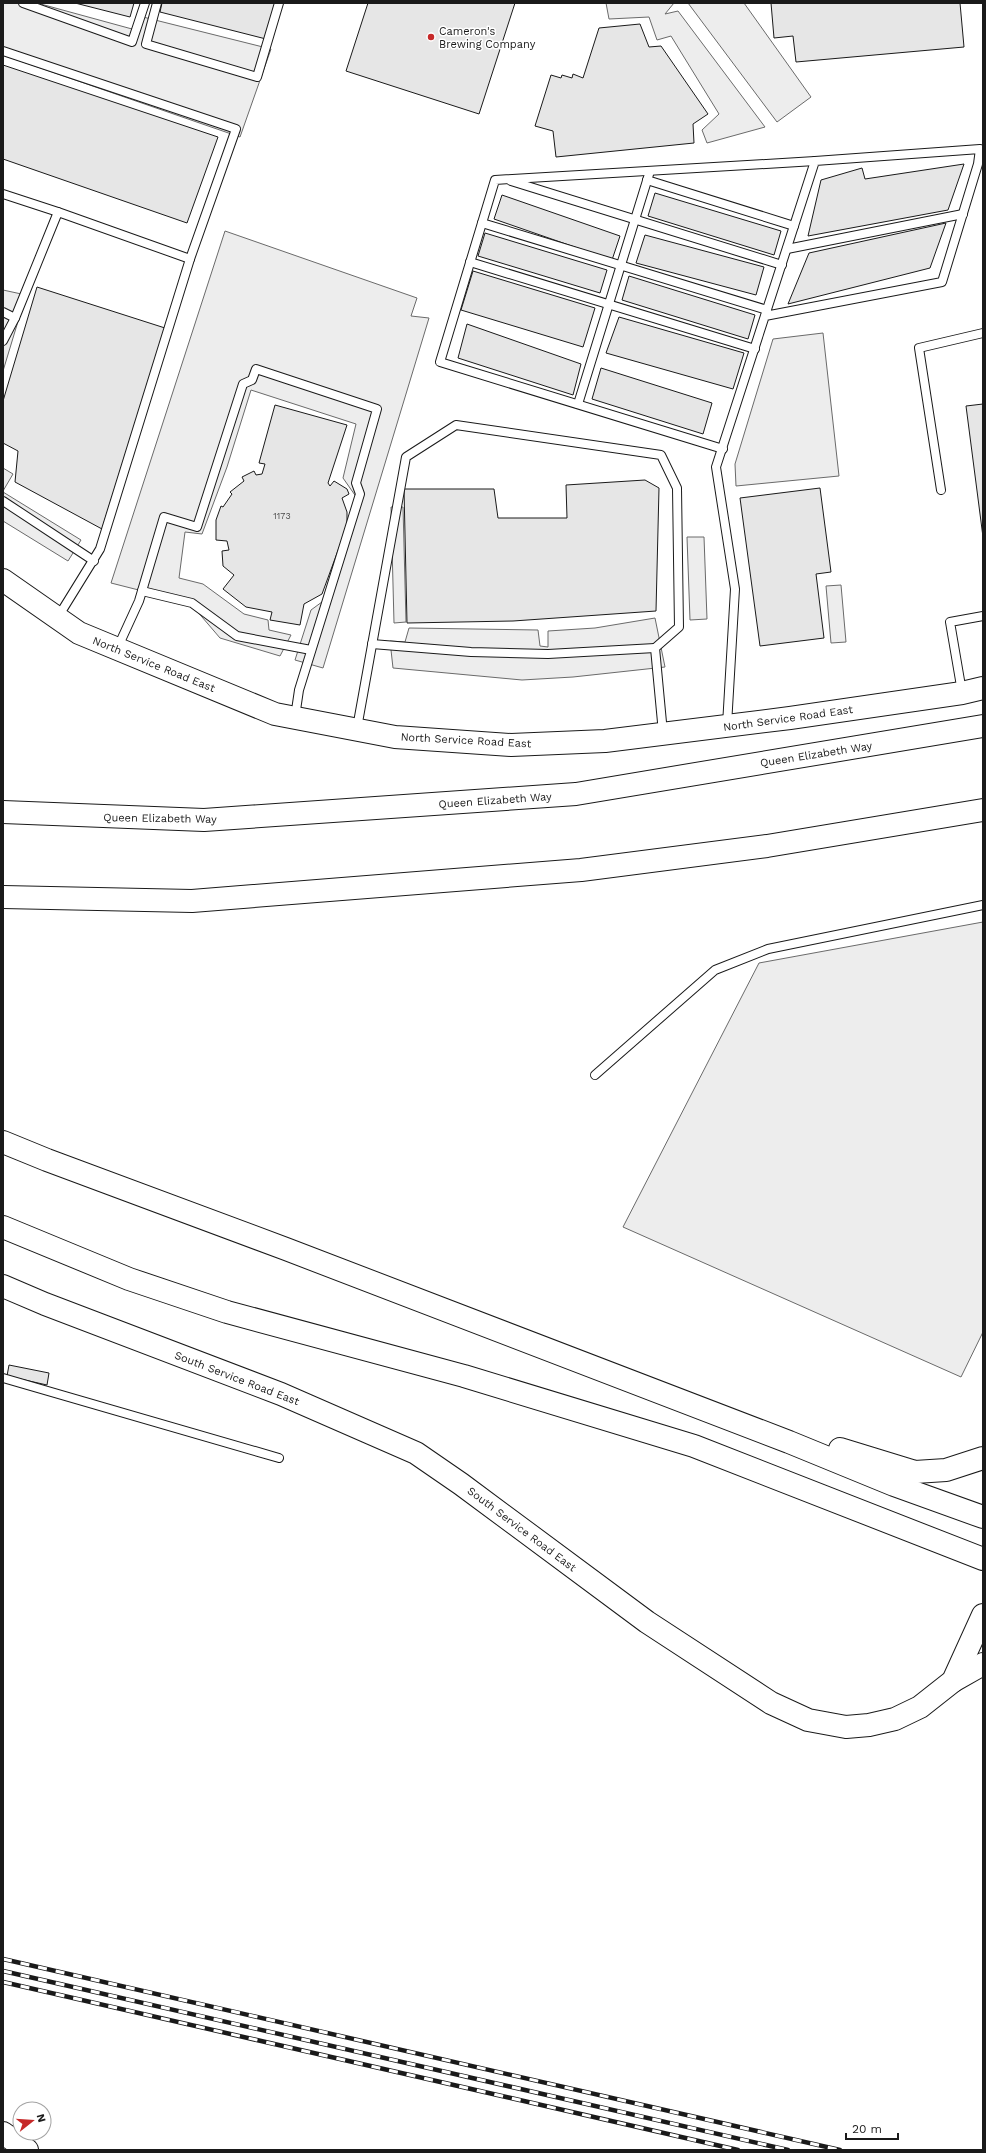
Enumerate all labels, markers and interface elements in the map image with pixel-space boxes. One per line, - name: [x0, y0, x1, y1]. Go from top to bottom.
- place label: Cameron's Brewing Company: [439, 25, 536, 51]
- marker: Cameron's Brewing Company: [426, 32, 436, 42]
- house number: 1173: [273, 511, 291, 521]
- street label: North Service Road East: [91, 634, 217, 695]
- street label: North Service Road East: [722, 703, 854, 734]
- street label: North Service Road East: [400, 731, 532, 750]
- street label: Queen Elizabeth Way: [759, 739, 873, 770]
- street label: Queen Elizabeth Way: [438, 790, 552, 811]
- street label: Queen Elizabeth Way: [103, 811, 217, 826]
- street label: South Service Road East: [173, 1349, 301, 1408]
- street label: South Service Road East: [465, 1484, 579, 1575]
- north arrow: [12, 2101, 52, 2141]
- text: N: [34, 2112, 48, 2124]
- scale bar: [846, 2115, 898, 2141]
- text: 20 m: [852, 2122, 882, 2136]

